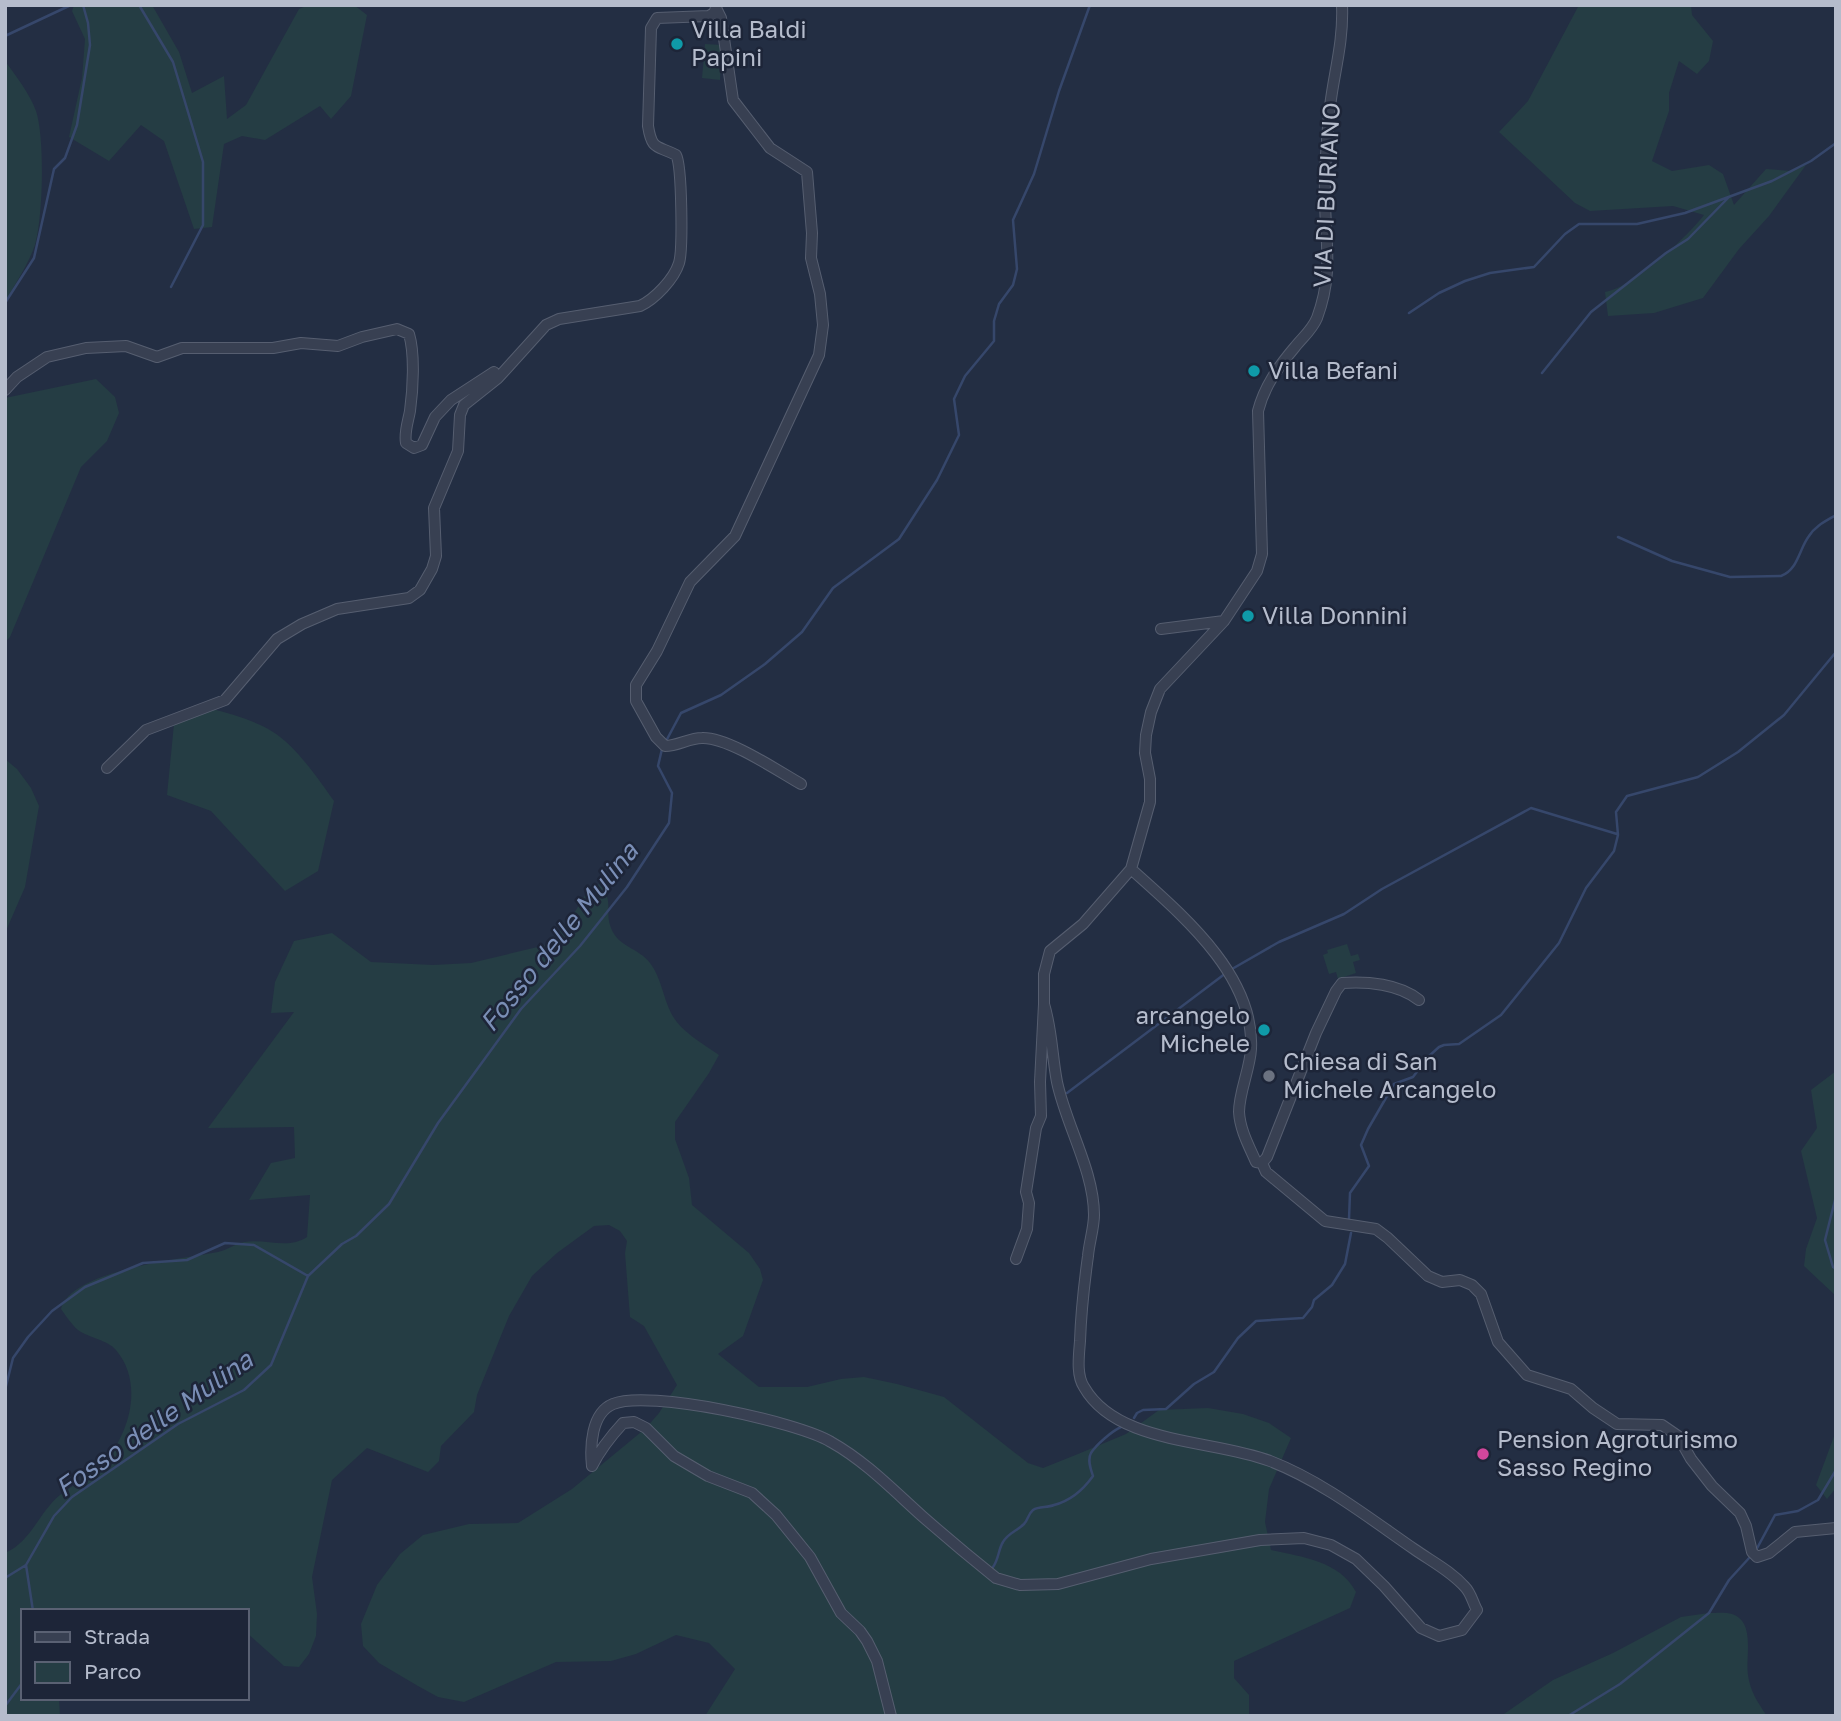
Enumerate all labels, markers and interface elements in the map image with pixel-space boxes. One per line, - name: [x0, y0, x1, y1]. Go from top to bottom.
- place label: Villa Baldi Papini: [691, 14, 807, 71]
- marker: Villa Baldi Papini: [669, 36, 685, 52]
- street label: VIA DI BURIANO: [1306, 102, 1345, 288]
- place label: Villa Befani: [1268, 355, 1398, 384]
- marker: Villa Befani: [1246, 363, 1262, 379]
- place label: Villa Donnini: [1262, 600, 1408, 629]
- marker: Villa Donnini: [1240, 608, 1256, 624]
- water label: Fosso delle Mulina: [473, 835, 645, 1037]
- place label: arcangelo Michele: [1135, 1000, 1250, 1057]
- marker: arcangelo Michele: [1256, 1022, 1272, 1038]
- place label: Chiesa di San Michele Arcangelo: [1283, 1046, 1496, 1103]
- marker: Chiesa di San Michele Arcangelo: [1261, 1068, 1277, 1084]
- water label: Fosso delle Mulina: [49, 1343, 259, 1503]
- place label: Pension Agroturismo Sasso Regino: [1497, 1424, 1738, 1481]
- marker: Pension Agroturismo Sasso Regino: [1475, 1446, 1491, 1462]
- legend: [21, 1609, 248, 1700]
- text: Strada: [84, 1623, 150, 1649]
- text: Parco: [84, 1658, 141, 1684]

